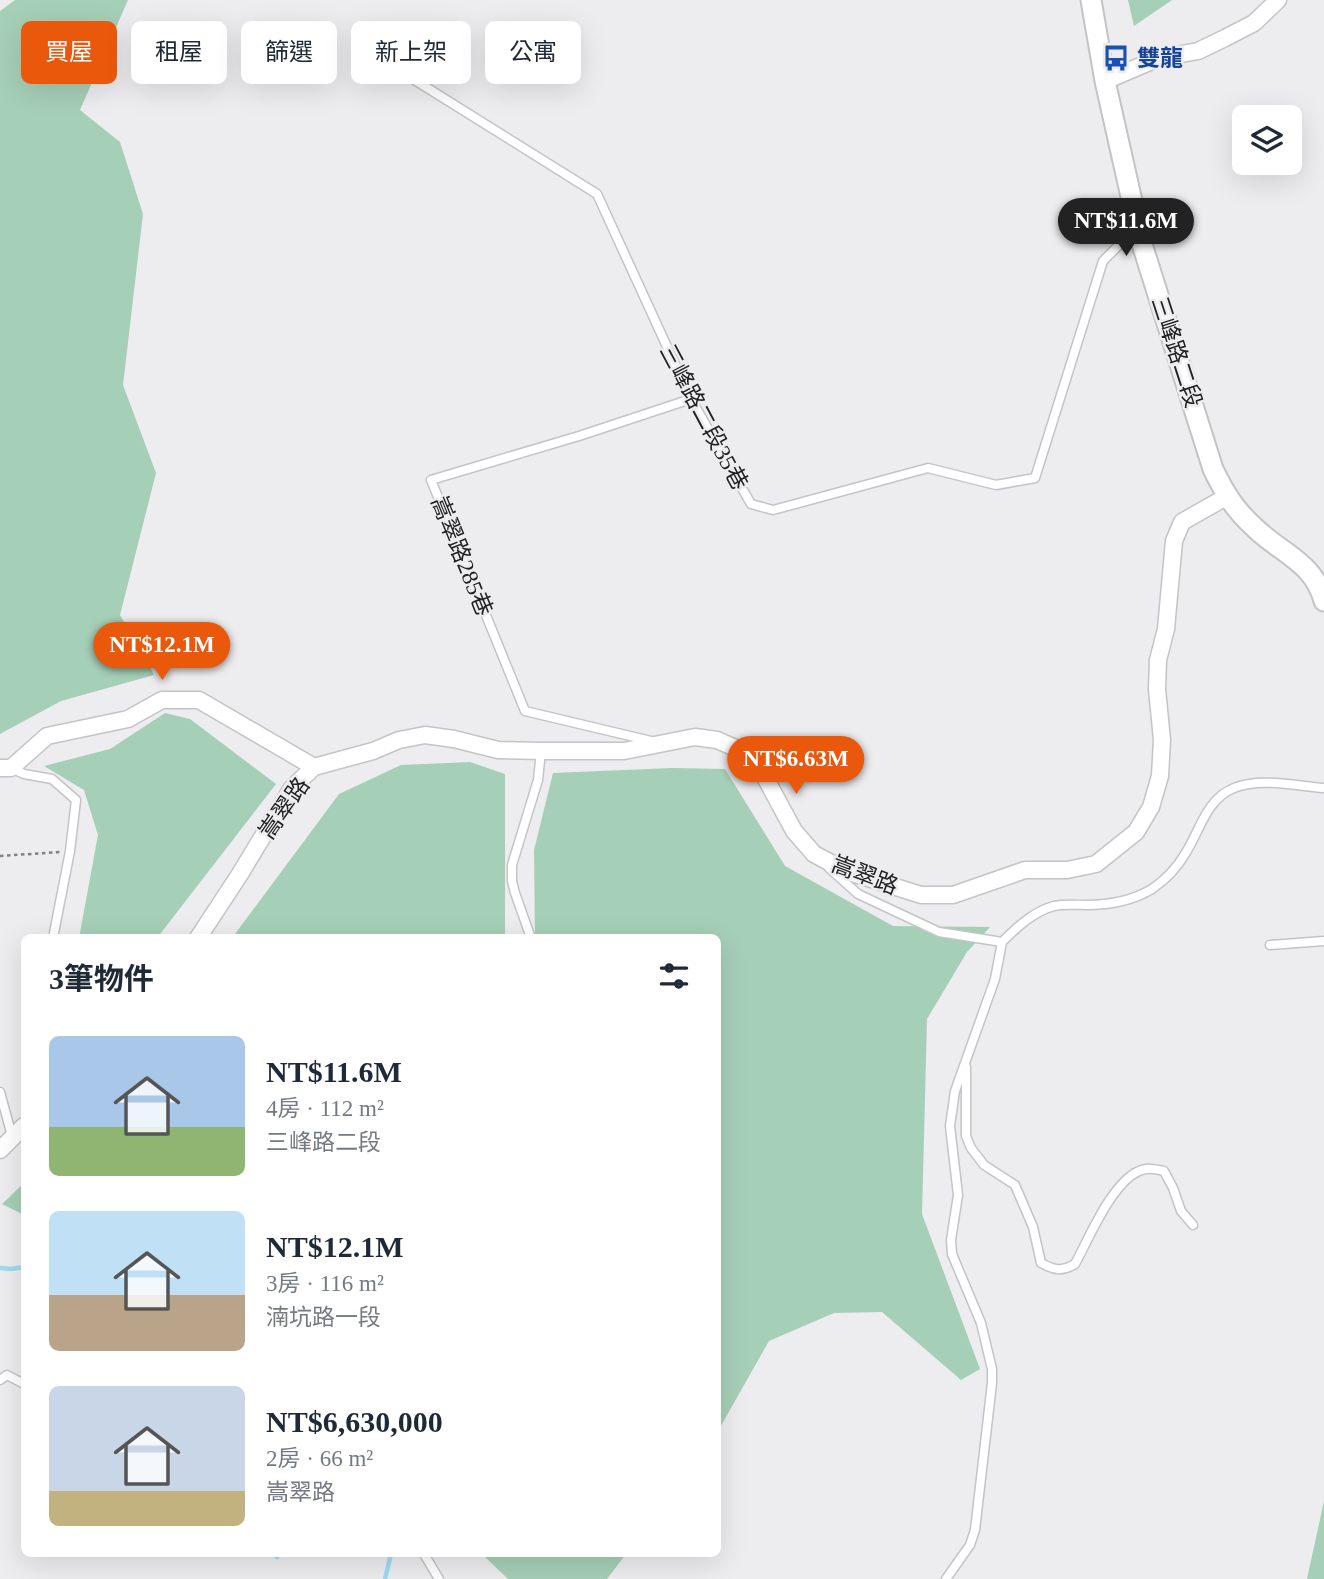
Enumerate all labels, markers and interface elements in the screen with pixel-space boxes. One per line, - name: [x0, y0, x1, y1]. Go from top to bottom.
- chip: 買屋: [21, 21, 117, 84]
- chip: 租屋: [131, 21, 227, 84]
- chip: 篩選: [241, 21, 337, 84]
- chip: 新上架: [351, 21, 471, 84]
- chip: 公寓: [485, 21, 581, 84]
- bus stop icon: 雙龍: [1101, 43, 1131, 73]
- place label: 雙龍: [1137, 46, 1183, 71]
- map controls: [1232, 105, 1302, 175]
- button: layers: [1232, 105, 1302, 175]
- pin: NT$11.6M: [1054, 198, 1198, 258]
- text: NT$11.6M: [1074, 208, 1178, 233]
- street label: 三峰路二段: [1147, 294, 1206, 411]
- street label: 三峰路二段35巷: [655, 340, 752, 494]
- street label: 嵩翠路285巷: [426, 493, 497, 620]
- pin: NT$12.1M: [90, 622, 234, 682]
- text: NT$12.1M: [109, 632, 215, 657]
- pin: NT$6.63M: [724, 736, 868, 796]
- text: NT$6.63M: [743, 746, 849, 771]
- street label: 嵩翠路: [254, 773, 314, 844]
- street label: 嵩翠路: [828, 851, 902, 900]
- icon: filters: [655, 957, 693, 995]
- text: 3筆物件: [49, 962, 154, 995]
- text: NT$11.6M: [266, 1055, 402, 1088]
- icon: home: [105, 1064, 189, 1148]
- text: 4房 · 112 m²: [266, 1096, 384, 1121]
- text: 三峰路二段: [266, 1130, 381, 1155]
- text: NT$12.1M: [266, 1230, 404, 1263]
- icon: home: [105, 1239, 189, 1323]
- text: 3房 · 116 m²: [266, 1271, 384, 1296]
- text: 湳坑路一段: [266, 1305, 381, 1330]
- text: NT$6,630,000: [266, 1405, 443, 1438]
- icon: home: [105, 1414, 189, 1498]
- text: 2房 · 66 m²: [266, 1446, 373, 1471]
- text: 嵩翠路: [266, 1480, 335, 1505]

